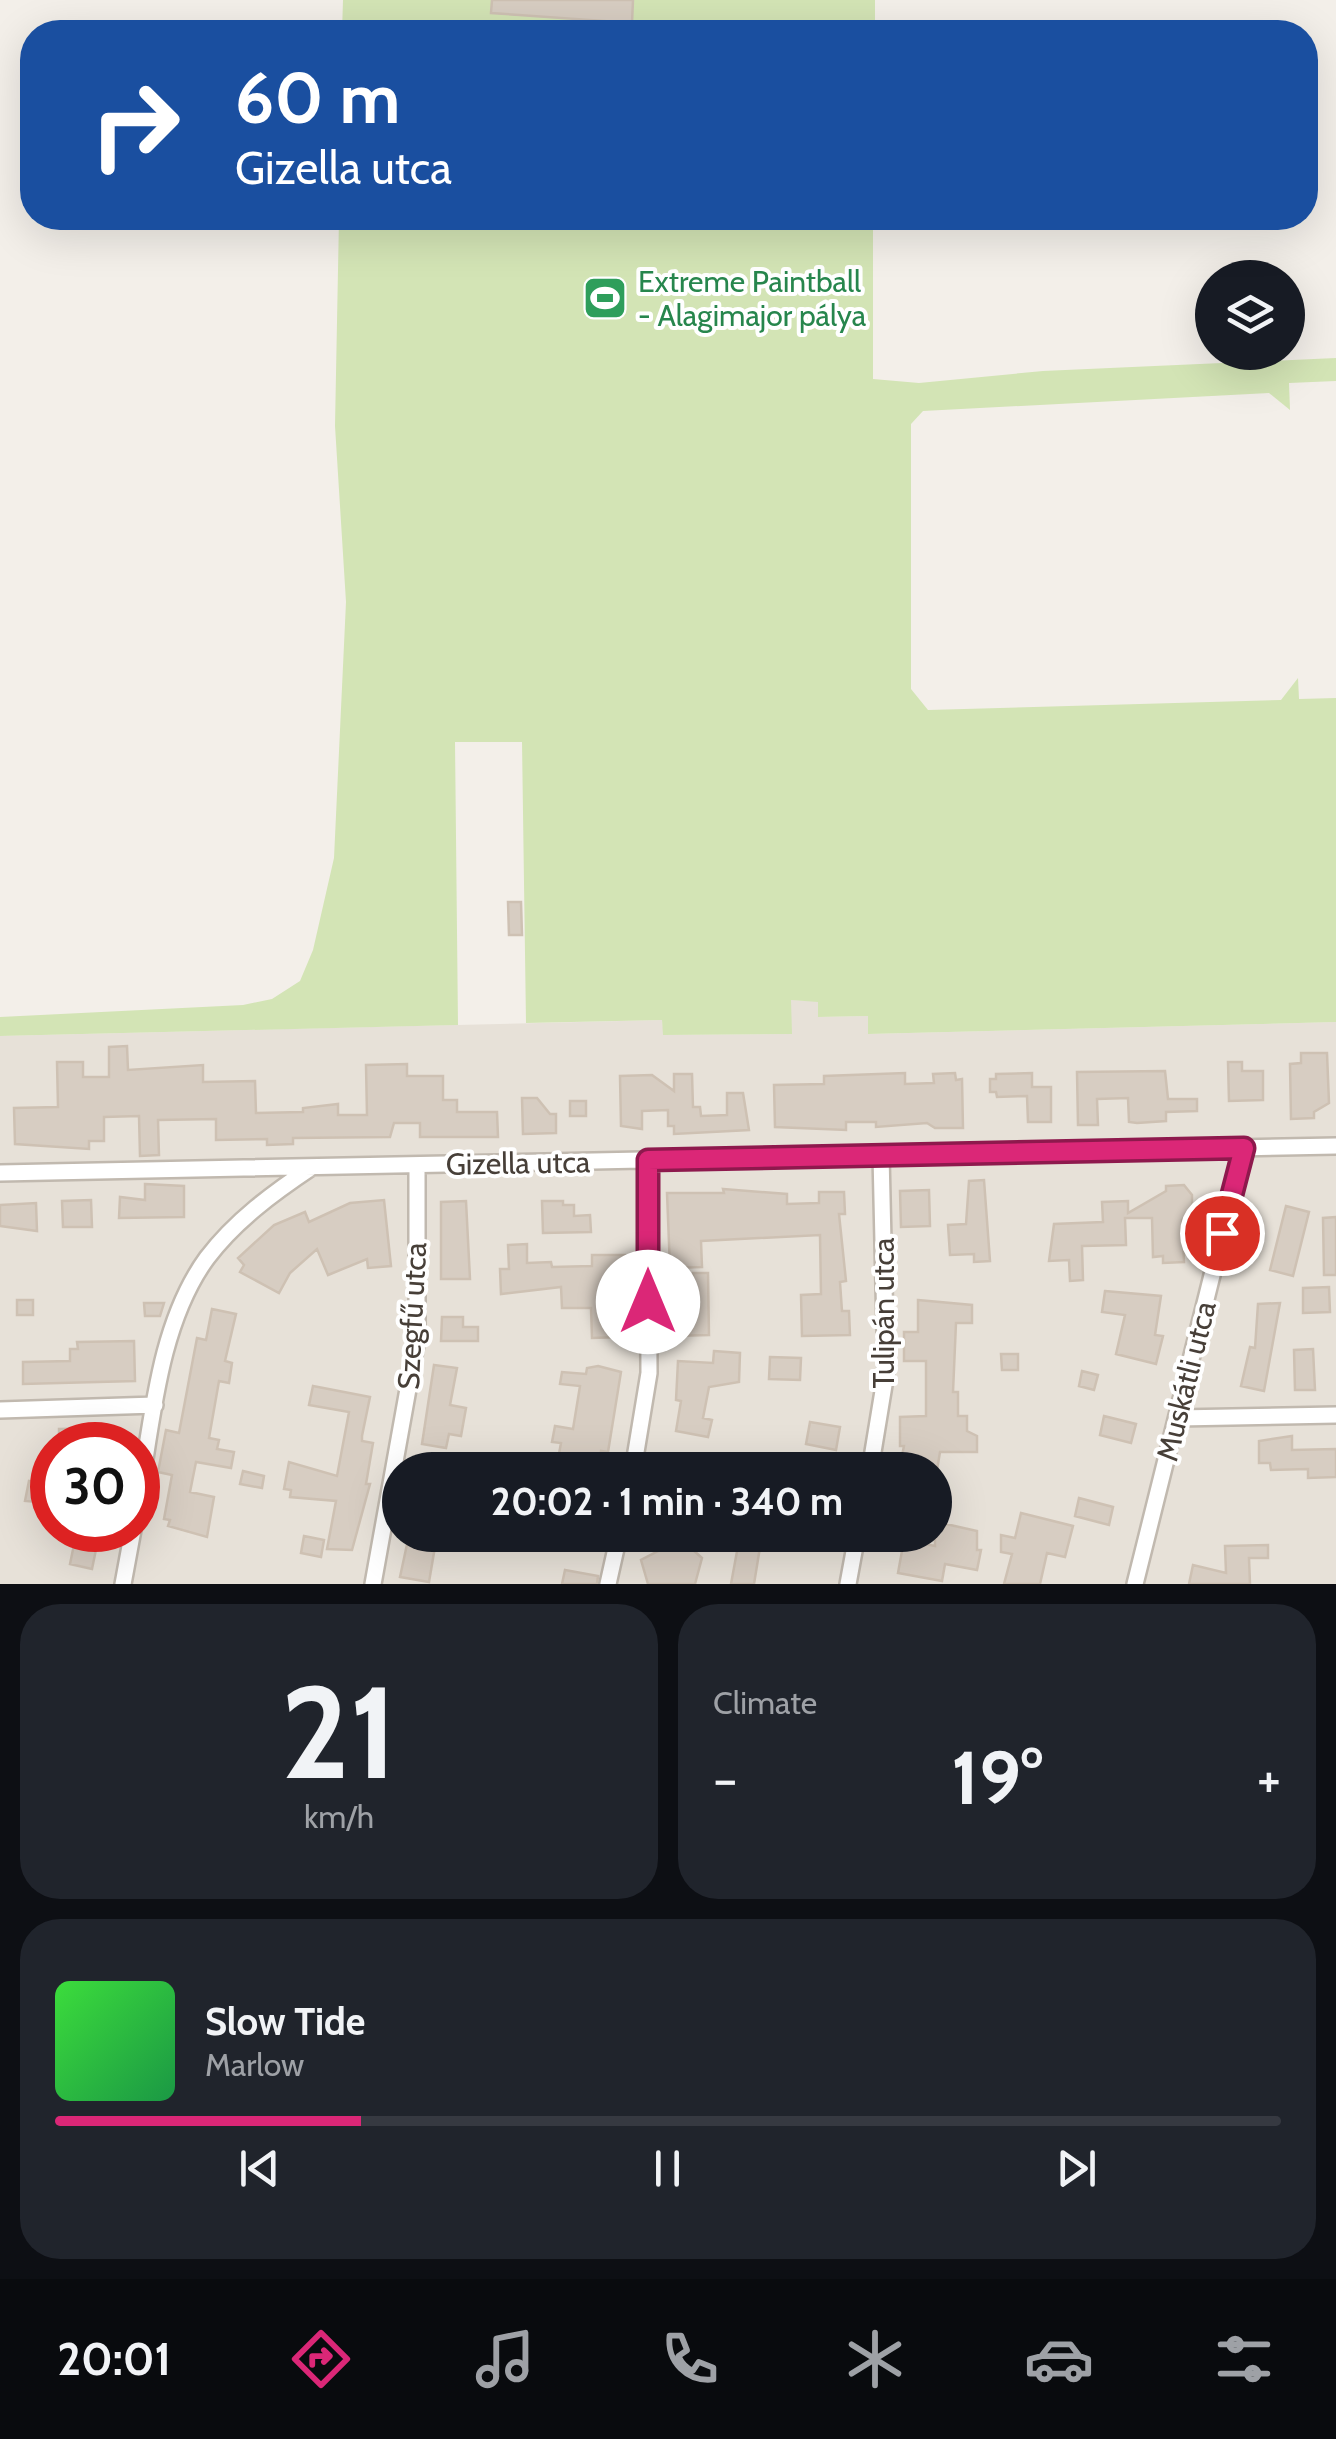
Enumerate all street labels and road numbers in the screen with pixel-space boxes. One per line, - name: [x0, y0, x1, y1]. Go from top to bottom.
- street label: Gizella utca: [445, 1143, 591, 1183]
- street label: Tulipán utca: [865, 1237, 902, 1388]
- street label: Szegfű utca: [390, 1241, 434, 1391]
- street label: Muskátli utca: [1148, 1297, 1224, 1465]

